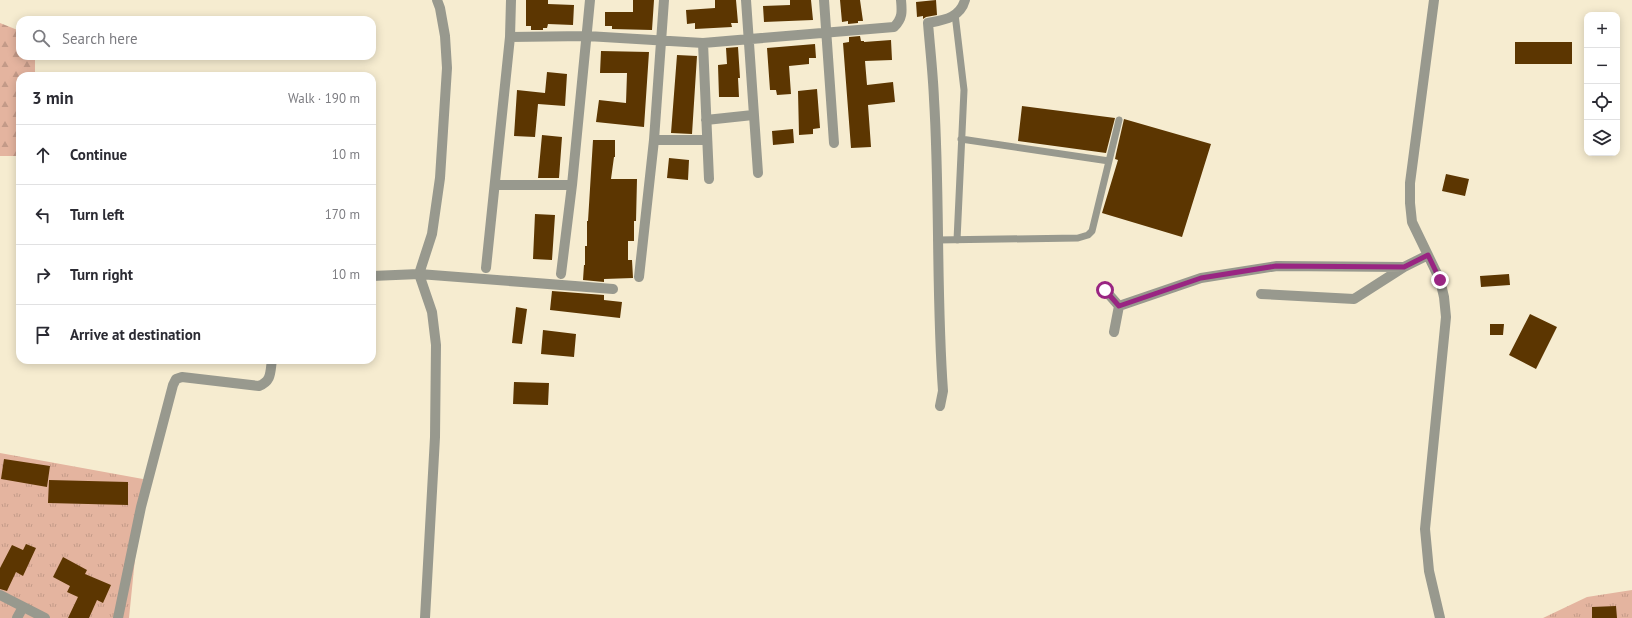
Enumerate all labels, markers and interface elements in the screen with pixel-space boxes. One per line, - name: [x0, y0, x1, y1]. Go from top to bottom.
- map controls: [1584, 12, 1620, 156]
- button: +: [1584, 12, 1620, 48]
- search box: [16, 16, 376, 60]
- icon: search: [30, 27, 52, 49]
- text: Search here: [62, 29, 138, 48]
- button: −: [1584, 48, 1620, 84]
- button: locate: [1584, 84, 1620, 120]
- text: 3 min: [32, 87, 73, 109]
- text: Walk · 190 m: [288, 90, 360, 107]
- button: layers: [1584, 120, 1620, 156]
- icon: ahead: [32, 144, 54, 166]
- text: Continue: [70, 145, 127, 164]
- text: 10 m: [332, 146, 360, 163]
- icon: left: [32, 204, 54, 226]
- text: Turn left: [70, 205, 124, 224]
- text: 170 m: [325, 206, 360, 223]
- icon: right: [32, 264, 54, 286]
- text: Turn right: [70, 265, 133, 284]
- text: 10 m: [332, 266, 360, 283]
- route end: [1431, 271, 1449, 289]
- route start: [1096, 281, 1114, 299]
- icon: arrive: [32, 324, 54, 346]
- text: Arrive at destination: [70, 325, 201, 344]

